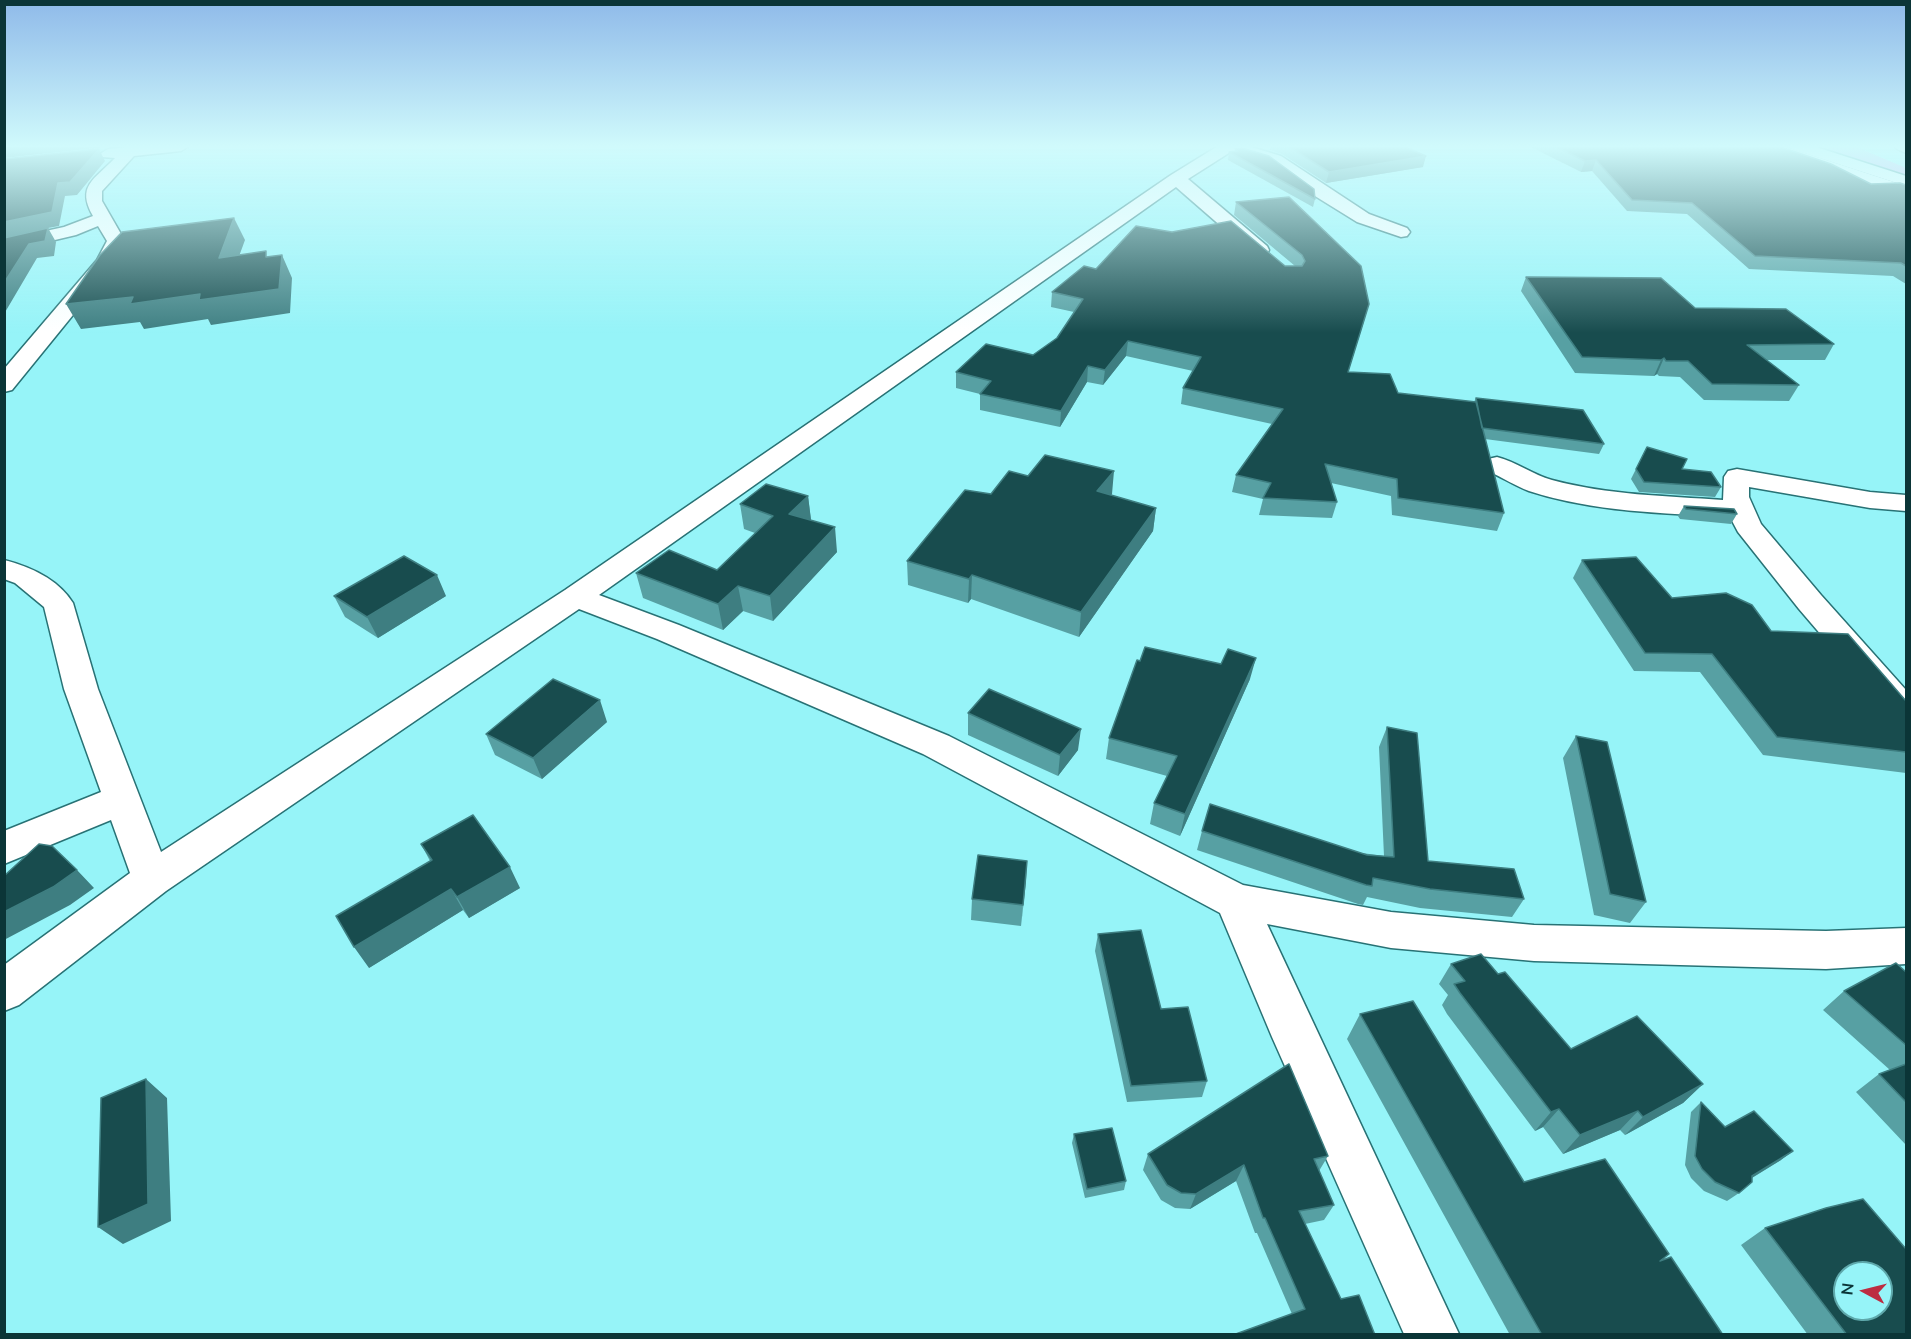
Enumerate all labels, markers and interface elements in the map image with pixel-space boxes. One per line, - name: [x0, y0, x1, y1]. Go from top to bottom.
- north arrow: [1833, 1261, 1893, 1321]
- text: N: [1836, 1282, 1858, 1296]

